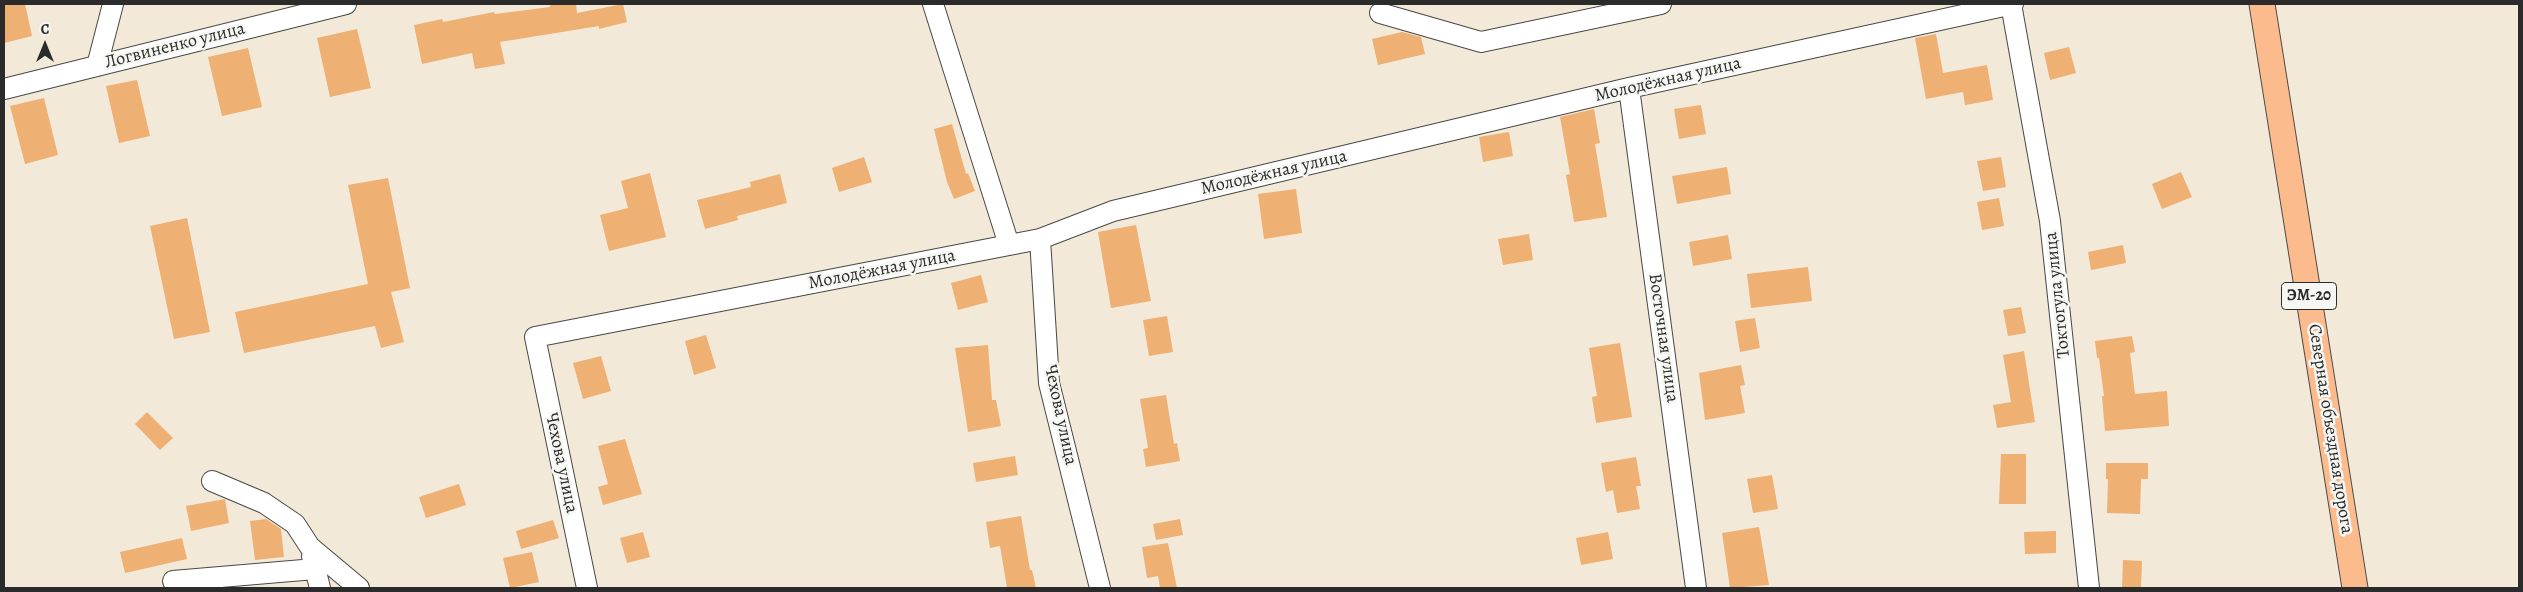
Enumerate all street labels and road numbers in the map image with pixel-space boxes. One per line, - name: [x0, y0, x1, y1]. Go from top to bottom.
- street label: Логвиненко улица: [103, 18, 247, 74]
- street label: Молодёжная улица: [1593, 53, 1743, 107]
- street label: Молодёжная улица: [1199, 146, 1349, 200]
- street label: Токтогула улица: [2041, 231, 2075, 359]
- street label: Молодёжная улица: [807, 245, 957, 295]
- street label: Восточная улица: [1643, 272, 1683, 404]
- road number: ЭМ-20: [2282, 282, 2336, 310]
- street label: Северная объездная дорога: [2303, 323, 2357, 535]
- street label: Чехова улица: [1039, 363, 1081, 467]
- street label: Чехова улица: [540, 411, 582, 515]

